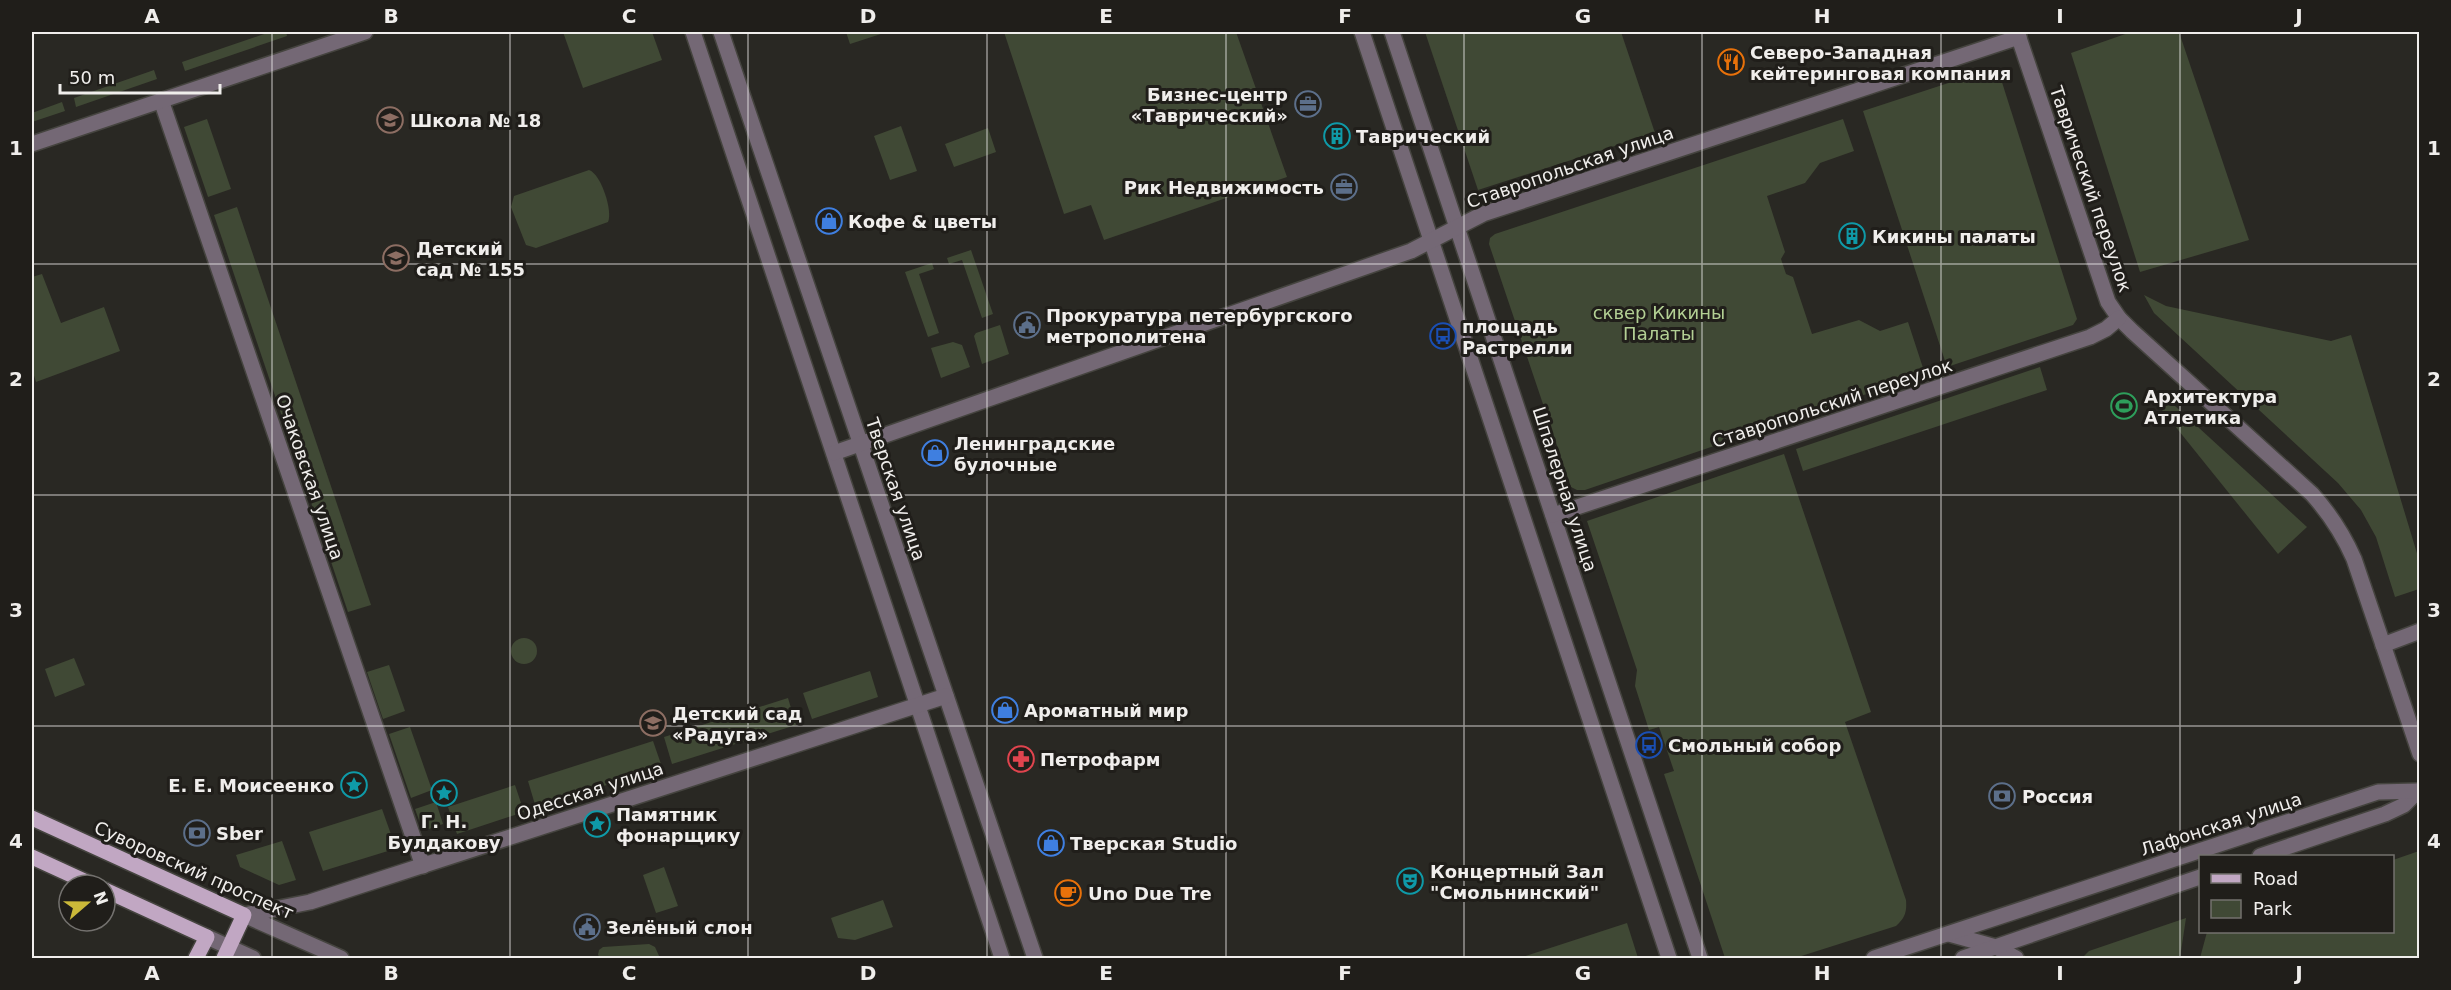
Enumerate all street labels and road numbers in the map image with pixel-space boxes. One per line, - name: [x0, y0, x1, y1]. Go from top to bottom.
- street label: Таврический переулок: [2045, 82, 2136, 295]
- street label: Ставропольская улица: [1464, 122, 1676, 212]
- street label: Ставропольский переулок: [1709, 354, 1955, 452]
- street label: Очаковская улица: [272, 391, 348, 563]
- street label: Шпалерная улица: [1528, 404, 1602, 574]
- street label: Тверская улица: [861, 414, 930, 563]
- street label: Одесская улица: [514, 757, 666, 825]
- street label: Лафонская улица: [2138, 788, 2304, 860]
- street label: Суворовский проспект: [91, 816, 297, 924]

